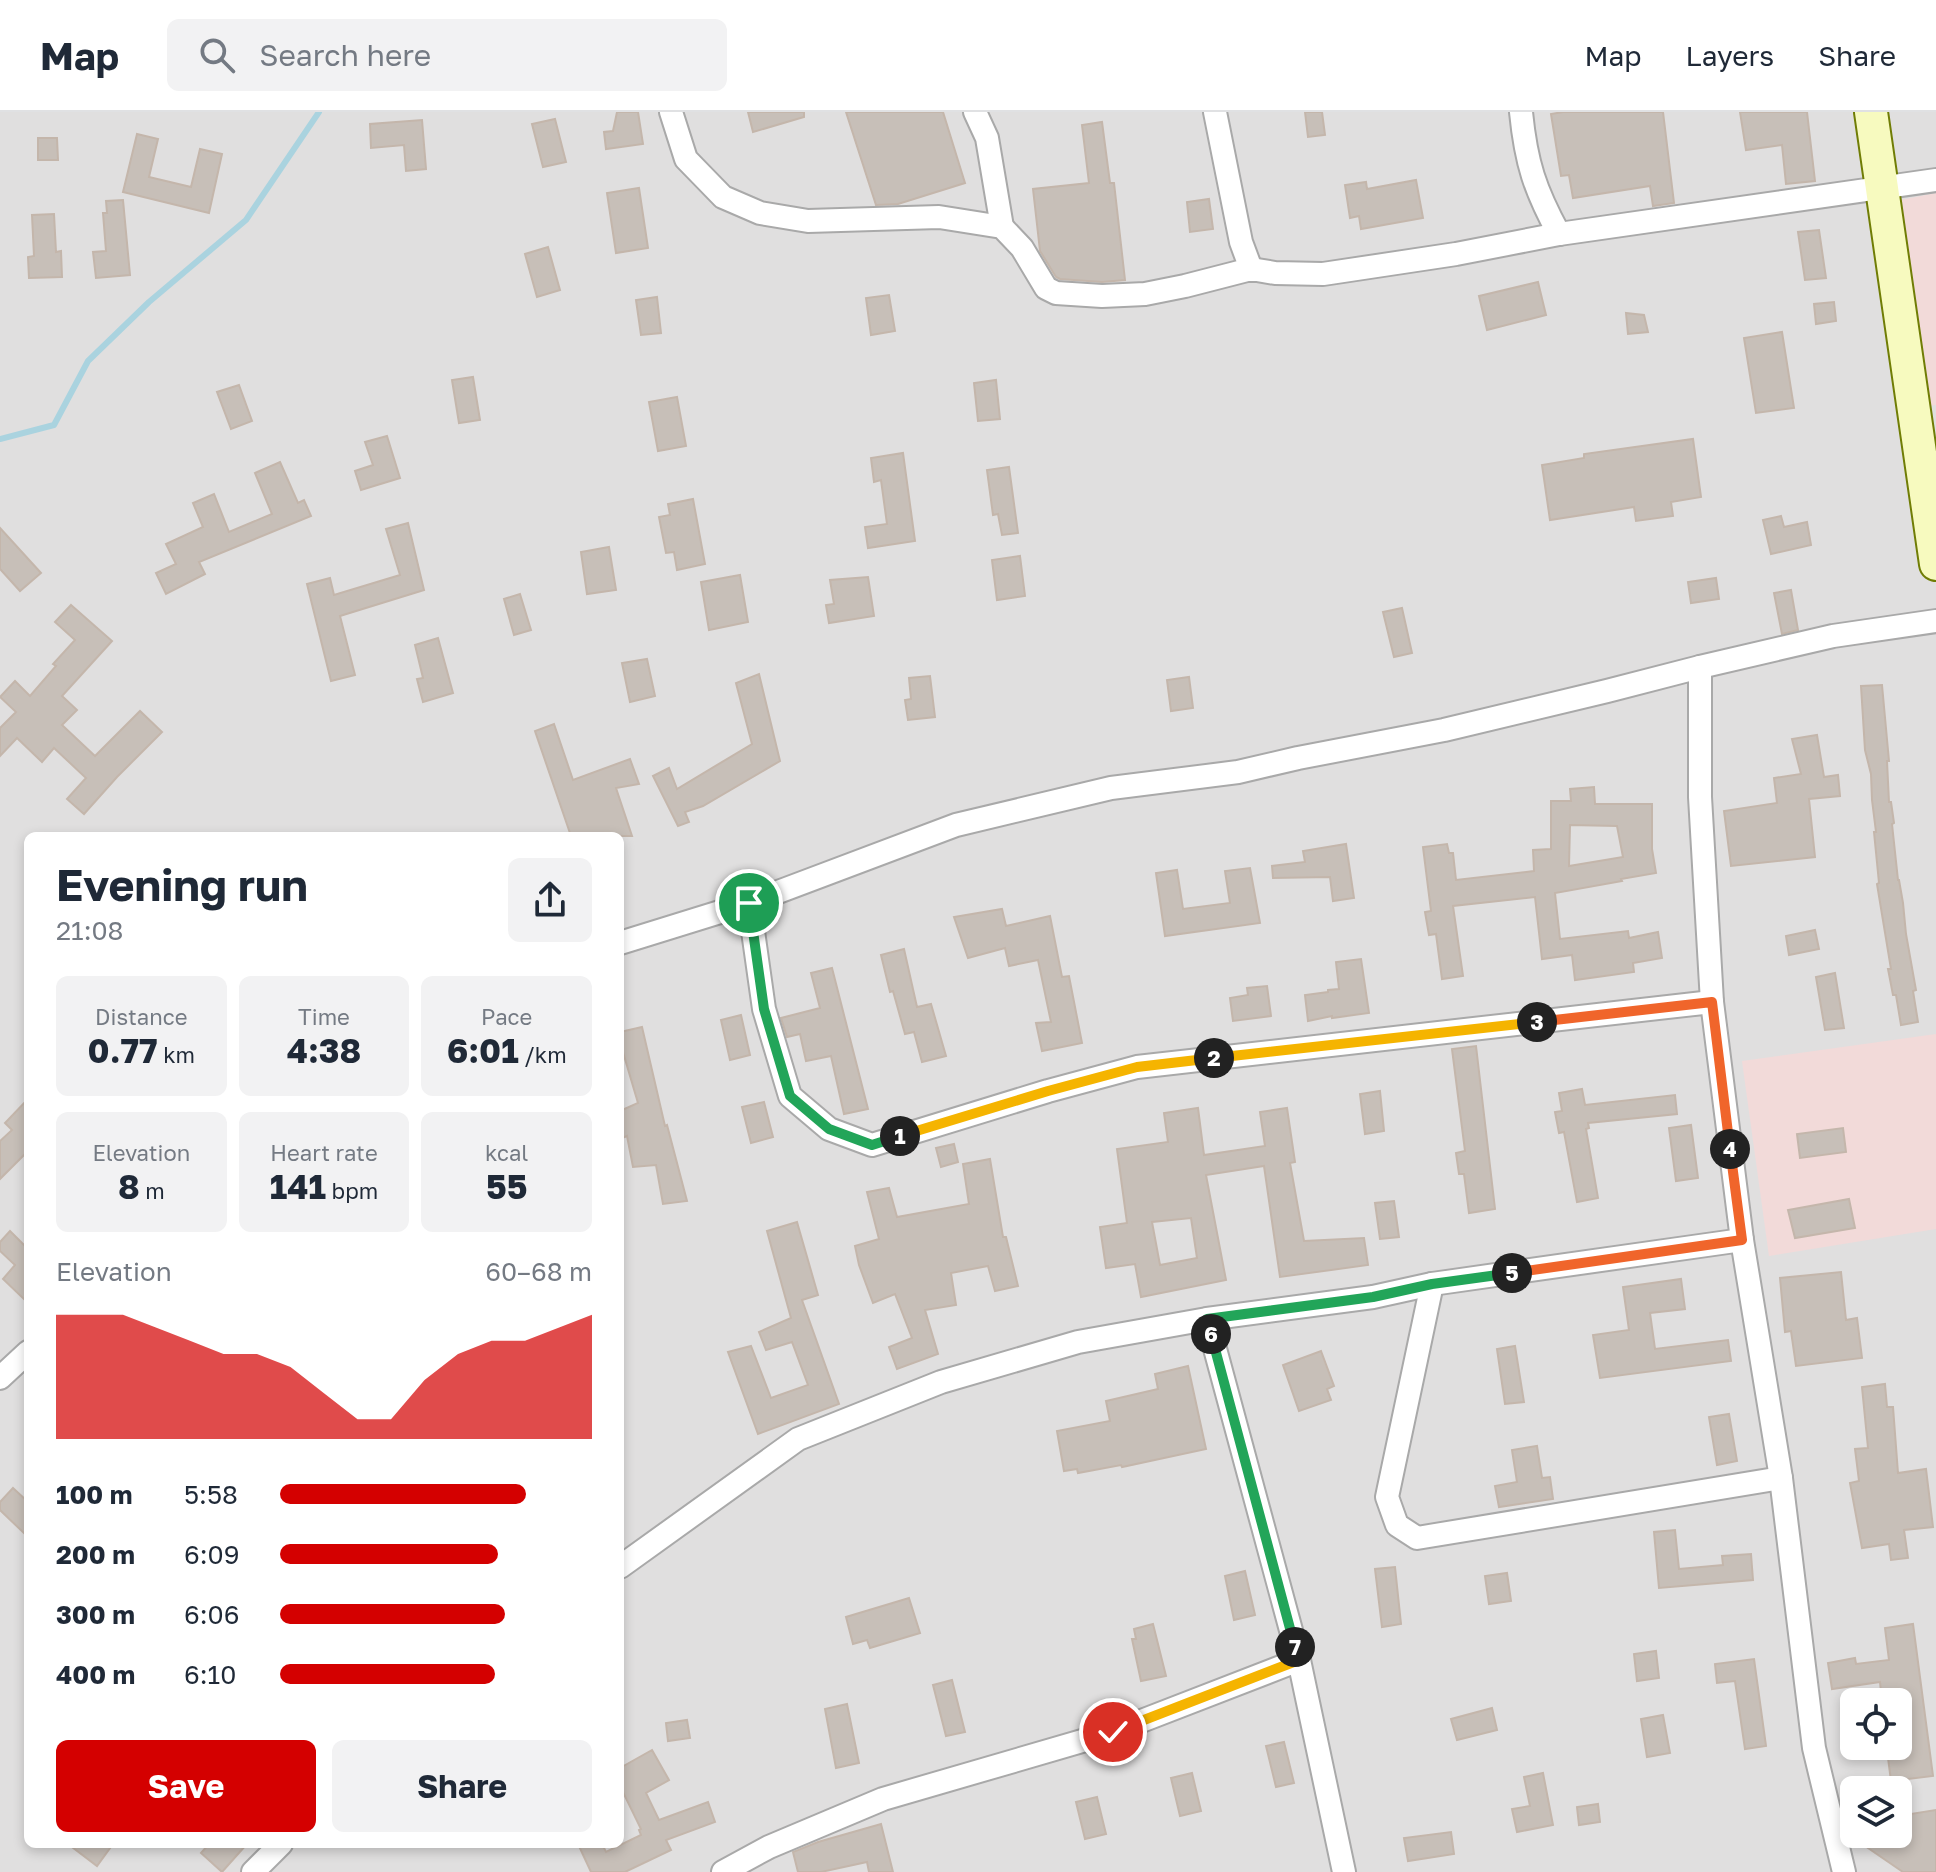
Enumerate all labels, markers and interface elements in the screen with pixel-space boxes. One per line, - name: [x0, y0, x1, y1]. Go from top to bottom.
- search box: [167, 19, 727, 91]
- text: Map: [40, 33, 119, 78]
- icon: search: [195, 33, 239, 77]
- text: Search here: [259, 37, 431, 73]
- text: Map: [1584, 39, 1642, 72]
- text: Layers: [1686, 39, 1774, 72]
- text: Share: [1818, 39, 1896, 72]
- text: Evening run: [56, 858, 308, 911]
- button: share: [508, 858, 592, 942]
- pin: [715, 869, 783, 937]
- icon: arrive: [727, 881, 771, 925]
- text: 21:08: [56, 915, 123, 946]
- pin: 3: [1517, 1002, 1557, 1042]
- text: Distance: [95, 1003, 188, 1030]
- text: Time: [298, 1003, 350, 1030]
- text: Pace: [481, 1003, 532, 1030]
- text: 3: [1530, 1008, 1544, 1035]
- text: 0.77: [88, 1030, 158, 1070]
- text: 4:38: [287, 1030, 361, 1070]
- text: 6:01: [447, 1030, 519, 1070]
- pin: 2: [1194, 1038, 1234, 1078]
- text: km: [158, 1041, 195, 1068]
- text: /km: [519, 1041, 567, 1068]
- text: 2: [1207, 1044, 1221, 1071]
- pin: 1: [880, 1116, 920, 1156]
- text: 1: [894, 1122, 906, 1149]
- pin: 4: [1710, 1129, 1750, 1169]
- text: 4: [1723, 1135, 1737, 1162]
- text: Elevation: [92, 1139, 190, 1166]
- text: Heart rate: [270, 1139, 378, 1166]
- text: kcal: [485, 1139, 528, 1166]
- text: 8: [118, 1166, 140, 1206]
- text: 141: [270, 1166, 326, 1206]
- text: 55: [486, 1166, 527, 1206]
- text: m: [140, 1177, 165, 1204]
- text: bpm: [326, 1177, 378, 1204]
- pin: 5: [1492, 1253, 1532, 1293]
- text: Elevation: [56, 1256, 172, 1287]
- text: 60–68 m: [485, 1256, 592, 1287]
- text: 5: [1505, 1259, 1519, 1286]
- pin: 6: [1191, 1314, 1231, 1354]
- text: 6: [1204, 1320, 1218, 1347]
- text: 100 m: [56, 1479, 132, 1510]
- text: 5:58: [184, 1479, 238, 1510]
- text: 200 m: [56, 1539, 135, 1570]
- text: 6:09: [184, 1539, 239, 1570]
- text: 300 m: [56, 1599, 135, 1630]
- text: 6:06: [184, 1599, 239, 1630]
- pin: 7: [1275, 1627, 1315, 1667]
- text: 7: [1289, 1633, 1301, 1660]
- text: 400 m: [56, 1659, 135, 1690]
- text: 6:10: [184, 1659, 236, 1690]
- map controls: [1840, 1688, 1912, 1848]
- button: locate: [1840, 1688, 1912, 1760]
- pin: [1079, 1698, 1147, 1766]
- icon: check: [1091, 1710, 1135, 1754]
- button: Save: [56, 1740, 316, 1832]
- button: Share: [332, 1740, 592, 1832]
- button: layers: [1840, 1776, 1912, 1848]

